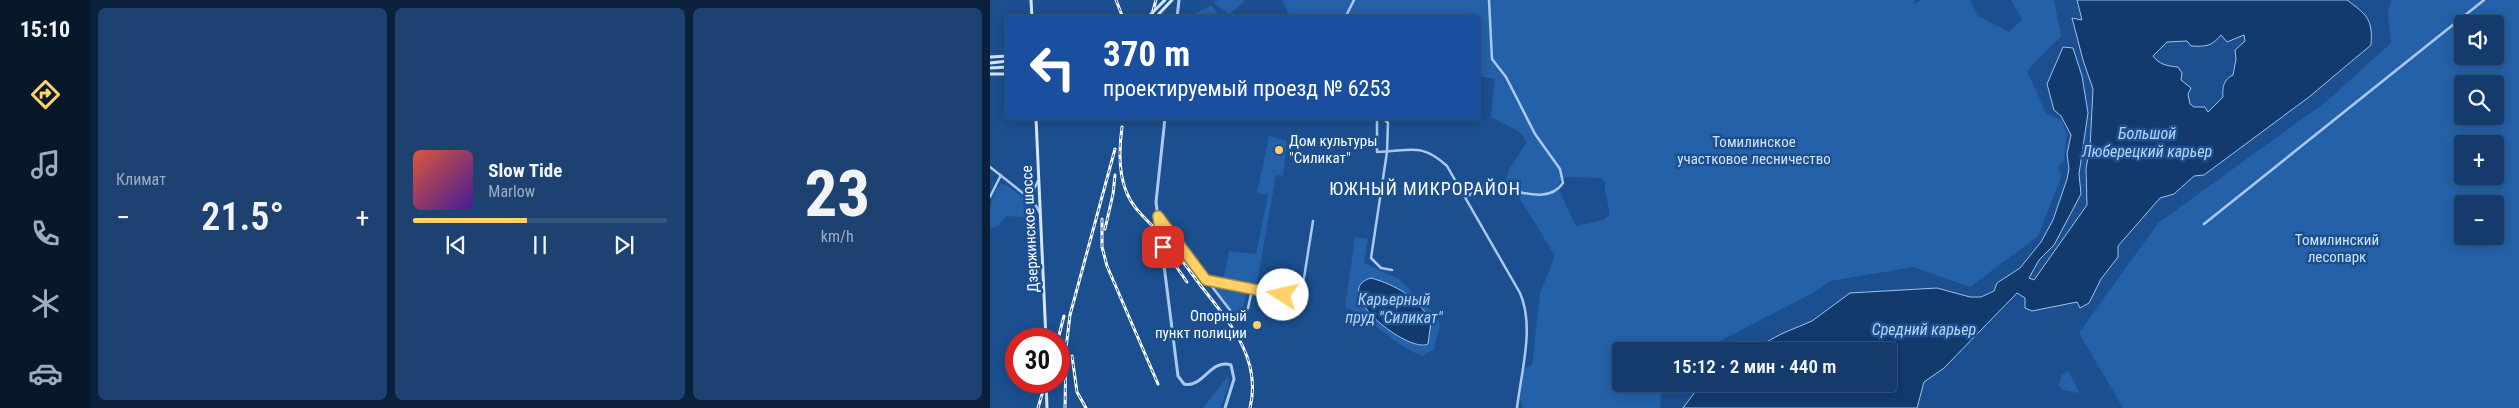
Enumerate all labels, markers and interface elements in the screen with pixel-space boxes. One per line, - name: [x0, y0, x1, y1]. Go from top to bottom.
- map controls: [2454, 15, 2504, 245]
- button: sound: [2454, 15, 2504, 65]
- text: 15:10: [20, 17, 70, 42]
- text: 370 m: [1103, 34, 1190, 75]
- icon: left: [1020, 35, 1085, 100]
- button: search: [2454, 75, 2504, 125]
- text: проектируемый проезд № 6253: [1103, 76, 1391, 101]
- icon: directions: [28, 77, 63, 112]
- water label: Большой Люберецкий карьер: [2081, 124, 2212, 161]
- place label: Дом культуры "Силикат": [1289, 132, 1377, 167]
- park label: Томилинское участковое лесничество: [1677, 133, 1831, 168]
- button: +: [2454, 135, 2504, 185]
- marker: Дом культуры "Силикат": [1273, 144, 1285, 156]
- icon: music: [28, 147, 63, 182]
- text: 23: [804, 156, 870, 232]
- text: Slow Tide: [488, 159, 562, 182]
- street label: Дзержинское шоссе: [1018, 165, 1042, 293]
- text: Климат: [116, 170, 166, 189]
- district label: ЮЖНЫЙ МИКРОРАЙОН: [1329, 178, 1521, 199]
- text: Marlow: [488, 182, 535, 201]
- text: 21.5°: [201, 195, 284, 239]
- button: −: [2454, 195, 2504, 245]
- text: −: [116, 201, 130, 234]
- text: +: [355, 201, 369, 234]
- icon: phone: [28, 216, 63, 251]
- pin: [1142, 226, 1184, 268]
- text: km/h: [821, 227, 854, 246]
- icon: previous: [442, 231, 470, 259]
- icon: pause: [526, 231, 554, 259]
- icon: next: [610, 231, 638, 259]
- park label: Томилинский лесопарк: [2295, 231, 2379, 266]
- icon: arrive: [1149, 233, 1177, 261]
- position arrow: [1256, 268, 1308, 320]
- icon: climate: [28, 286, 63, 321]
- water label: Карьерный пруд "Силикат": [1345, 290, 1444, 327]
- place label: Опорный пункт полиции: [1155, 307, 1247, 342]
- marker: Опорный пункт полиции: [1251, 319, 1263, 331]
- water label: Средний карьер: [1872, 320, 1976, 339]
- speed limit sign: 30: [1005, 328, 1070, 393]
- text: 15:12 · 2 мин · 440 m: [1673, 355, 1836, 378]
- icon: car: [28, 356, 63, 391]

